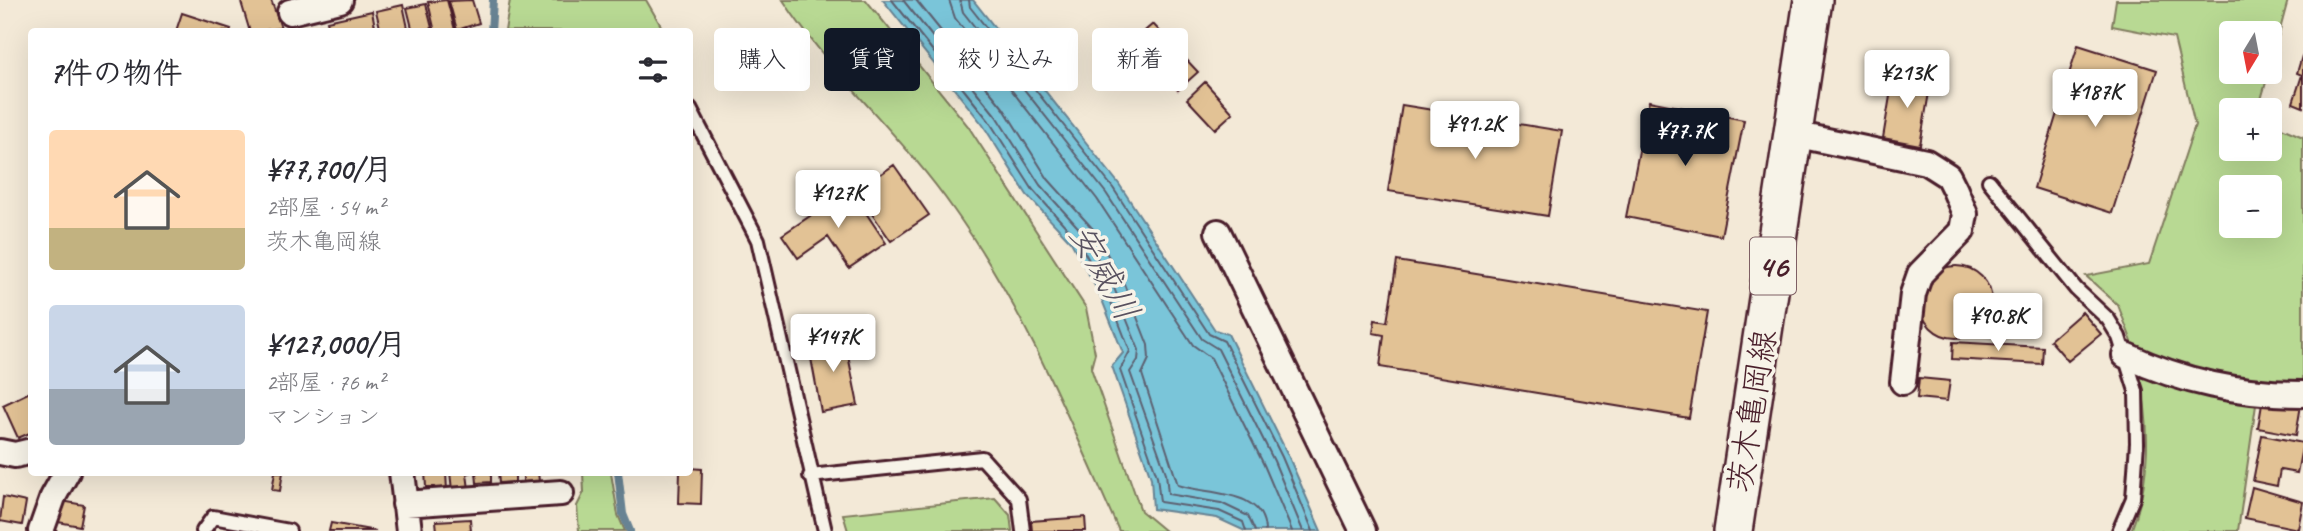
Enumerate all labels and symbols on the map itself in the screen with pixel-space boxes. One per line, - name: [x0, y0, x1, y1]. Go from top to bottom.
- north arrow: [2219, 21, 2282, 84]
- pin: ¥213K: [1858, 50, 1956, 110]
- pin: ¥187K: [2046, 69, 2144, 129]
- pin: ¥91.2K: [1418, 102, 1532, 161]
- pin: ¥77.7K: [1628, 108, 1742, 168]
- pin: ¥127K: [789, 170, 887, 230]
- water label: 安威川: [1059, 215, 1150, 329]
- road number: 46: [1750, 238, 1796, 294]
- pin: ¥90.8K: [1941, 294, 2055, 353]
- pin: ¥147K: [784, 314, 882, 374]
- street label: 茨木亀岡線: [1718, 326, 1786, 496]

